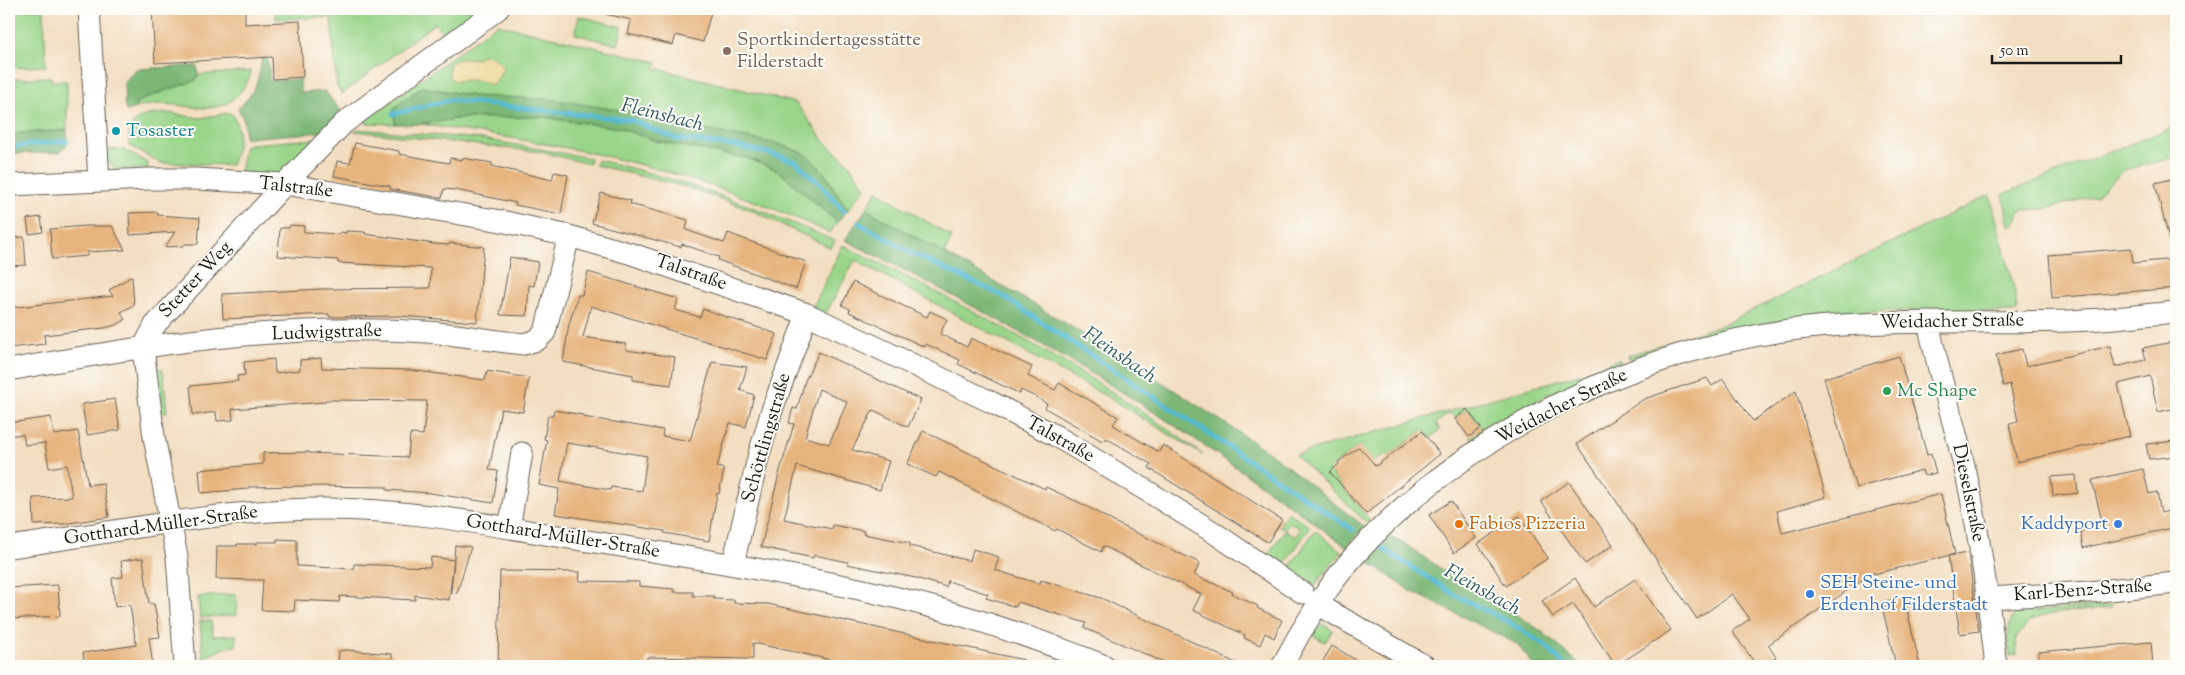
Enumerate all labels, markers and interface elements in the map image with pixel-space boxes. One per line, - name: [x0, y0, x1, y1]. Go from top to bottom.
- place label: Sportkindertagesstätte Filderstadt: [737, 27, 921, 76]
- scale bar: [1992, 32, 2121, 64]
- text: 50 m: [1999, 41, 2029, 62]
- marker: Sportkindertagesstätte Filderstadt: [721, 45, 733, 57]
- water label: Fleinsbach: [618, 92, 707, 140]
- place label: Tosaster: [126, 118, 194, 145]
- marker: Tosaster: [110, 125, 122, 137]
- street label: Talstraße: [258, 171, 335, 205]
- street label: Stetter Weg: [153, 235, 239, 325]
- street label: Talstraße: [651, 248, 731, 298]
- street label: Weidacher Straße: [1879, 307, 2025, 337]
- street label: Ludwigstraße: [271, 318, 383, 348]
- water label: Fleinsbach: [1076, 321, 1162, 392]
- street label: Weidacher Straße: [1491, 362, 1633, 452]
- street label: Schöttlingstraße: [736, 370, 798, 506]
- place label: Mc Shape: [1897, 378, 1977, 405]
- marker: Mc Shape: [1881, 385, 1893, 397]
- street label: Talstraße: [1021, 410, 1099, 470]
- street label: Dieselstraße: [1944, 442, 1992, 545]
- street label: Gotthard-Müller-Straße: [62, 499, 260, 553]
- street label: Gotthard-Müller-Straße: [464, 508, 662, 566]
- place label: Fabios Pizzeria: [1469, 511, 1586, 538]
- place label: Kaddyport: [2021, 511, 2108, 538]
- marker: Fabios Pizzeria: [1453, 518, 1465, 530]
- marker: Kaddyport: [2112, 518, 2124, 530]
- water label: Fleinsbach: [1438, 558, 1526, 624]
- place label: SEH Steine- und Erdenhof Filderstadt: [1820, 570, 1988, 619]
- street label: Karl-Benz-Straße: [2013, 573, 2153, 609]
- marker: SEH Steine- und Erdenhof Filderstadt: [1804, 588, 1816, 600]

